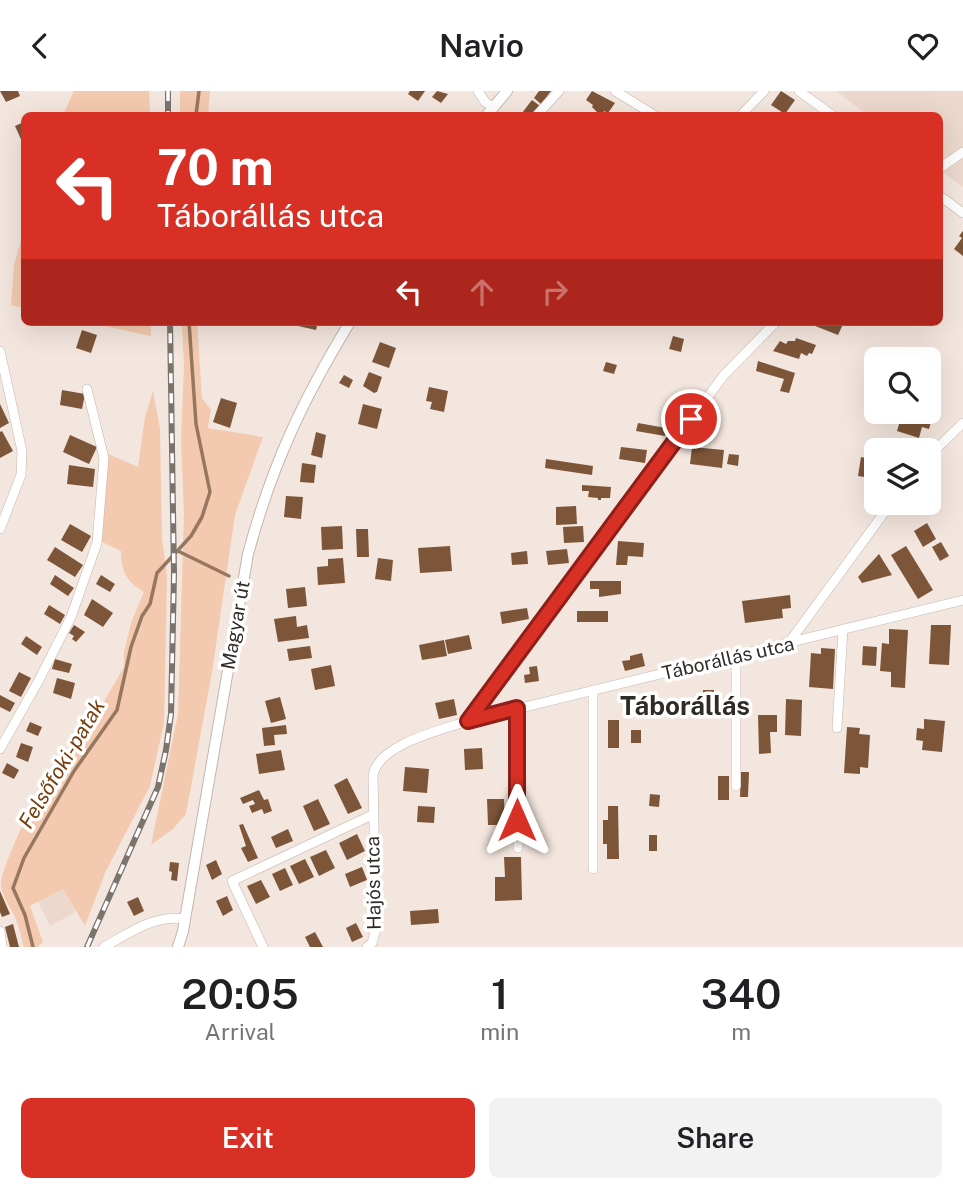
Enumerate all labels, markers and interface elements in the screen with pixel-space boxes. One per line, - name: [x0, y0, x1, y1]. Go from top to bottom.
- icon: back: [21, 27, 59, 65]
- text: Navio: [439, 27, 524, 64]
- icon: heart: [904, 27, 942, 65]
- text: 70 m: [157, 138, 274, 196]
- icon: left: [42, 140, 133, 231]
- text: Táborállás utca: [157, 197, 384, 234]
- icon: left: [390, 273, 428, 311]
- icon: ahead: [463, 273, 501, 311]
- icon: right: [536, 273, 574, 311]
- map controls: [864, 347, 941, 515]
- button: search: [864, 347, 941, 424]
- pin: [661, 389, 721, 449]
- icon: arrive: [672, 400, 710, 438]
- button: layers: [864, 438, 941, 515]
- street label: Magyar út: [216, 579, 254, 671]
- street label: Táborállás utca: [660, 632, 796, 684]
- district label: Táborállás: [620, 690, 750, 721]
- water label: Felsőfoki-patak: [13, 694, 110, 833]
- position arrow: [480, 783, 554, 857]
- street label: Hajós utca: [361, 836, 385, 930]
- text: 20:05: [182, 969, 299, 1018]
- text: 1: [491, 969, 508, 1018]
- text: 340: [701, 969, 781, 1018]
- text: Arrival: [205, 1018, 276, 1045]
- text: min: [480, 1018, 519, 1045]
- text: m: [731, 1018, 751, 1045]
- button: Exit: [21, 1098, 475, 1178]
- button: Share: [489, 1098, 942, 1178]

